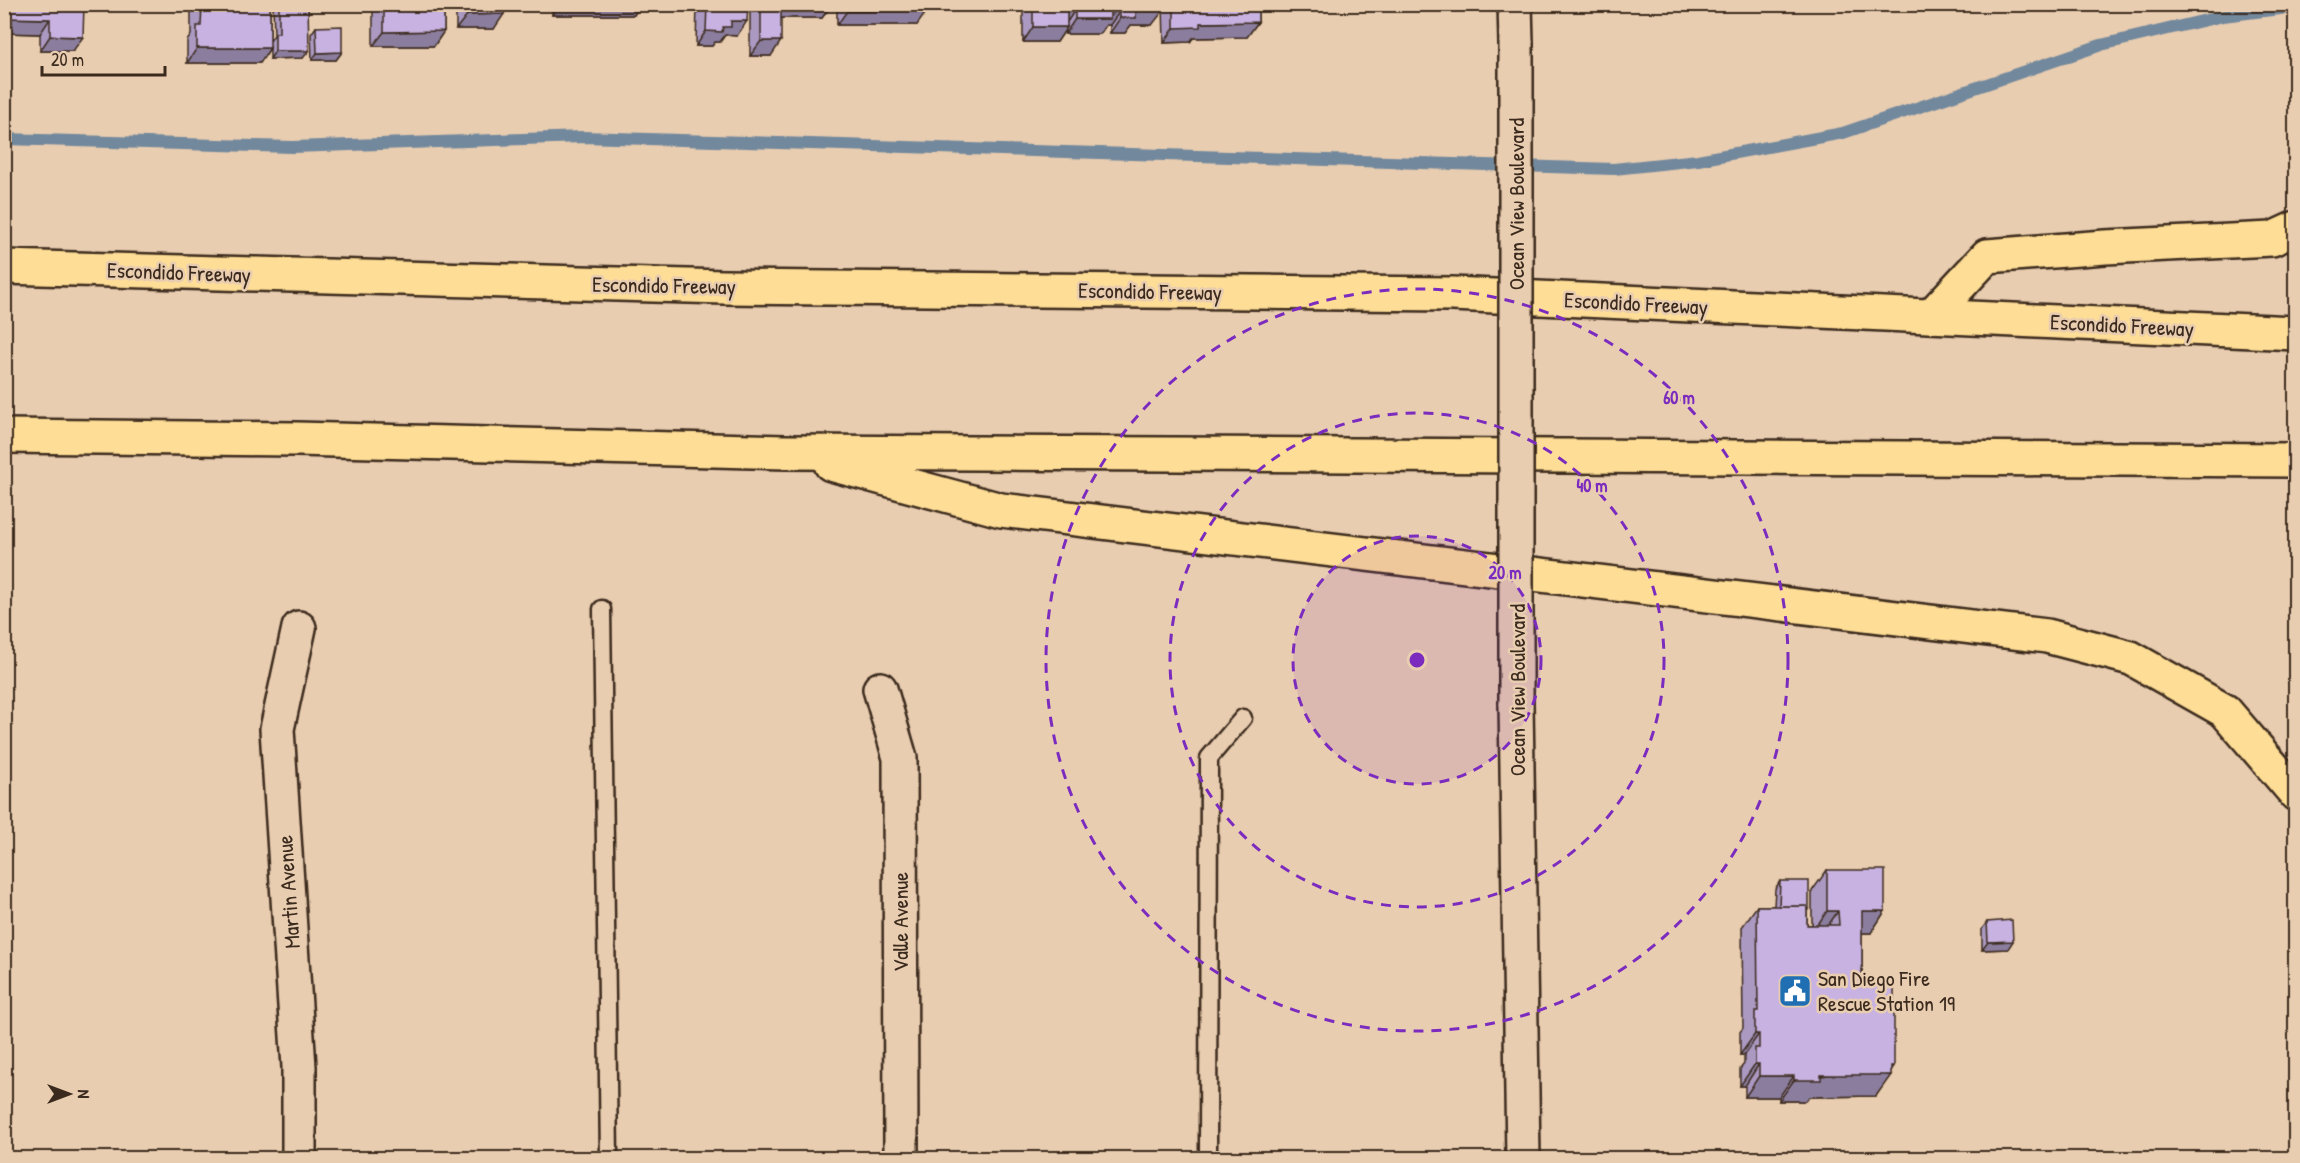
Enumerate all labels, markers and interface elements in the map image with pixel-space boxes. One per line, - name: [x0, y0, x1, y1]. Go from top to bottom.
- scale bar: [42, 39, 165, 77]
- text: 20 m: [51, 47, 84, 72]
- street label: Ocean View Boulevard: [1501, 117, 1531, 290]
- street label: Escondido Freeway: [107, 254, 251, 290]
- street label: Escondido Freeway: [592, 269, 736, 301]
- street label: Escondido Freeway: [1078, 275, 1222, 307]
- street label: Escondido Freeway: [1563, 284, 1709, 322]
- street label: Escondido Freeway: [2049, 306, 2195, 344]
- text: 60 m: [1663, 385, 1695, 410]
- text: 40 m: [1576, 473, 1608, 498]
- text: 20 m: [1489, 560, 1521, 585]
- street label: Ocean View Boulevard: [1502, 603, 1532, 776]
- centre of rings: [1407, 650, 1427, 670]
- street label: Martin Avenue: [269, 834, 307, 950]
- street label: Valle Avenue: [885, 872, 915, 972]
- place label: San Diego Fire Rescue Station 19: [1818, 963, 1955, 1018]
- public building icon: San Diego Fire Rescue Station 19: [1777, 973, 1813, 1009]
- north arrow: [39, 1064, 99, 1124]
- text: N: [73, 1090, 95, 1099]

